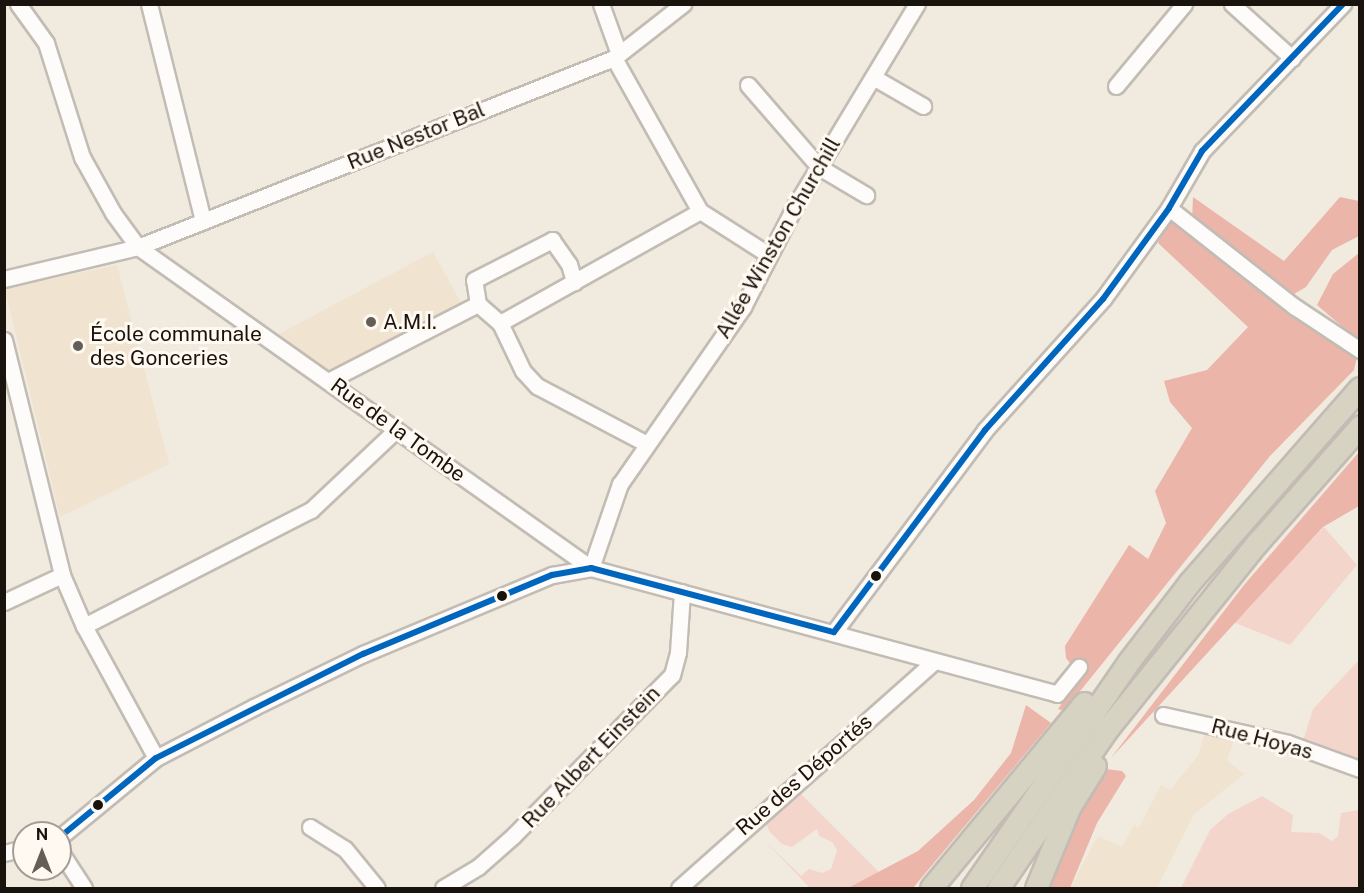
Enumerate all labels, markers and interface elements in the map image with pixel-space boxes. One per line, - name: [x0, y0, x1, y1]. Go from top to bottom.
- street label: Rue Nestor Bal: [343, 97, 489, 175]
- street label: Allée Winston Churchill: [710, 133, 846, 343]
- place label: A.M.I.: [383, 309, 437, 335]
- marker: A.M.I.: [364, 315, 378, 329]
- place label: École communale des Gonceries: [90, 321, 262, 371]
- marker: École communale des Gonceries: [71, 339, 85, 353]
- street label: Rue de la Tombe: [325, 372, 471, 488]
- unlabelled marker: [870, 570, 882, 582]
- unlabelled marker: [496, 590, 508, 602]
- street label: Rue Albert Einstein: [517, 681, 665, 833]
- street label: Rue des Déportés: [731, 709, 877, 841]
- street label: Rue Hoyas: [1209, 713, 1315, 765]
- unlabelled marker: [92, 799, 104, 811]
- north arrow: [12, 821, 72, 881]
- text: N: [36, 825, 48, 844]

